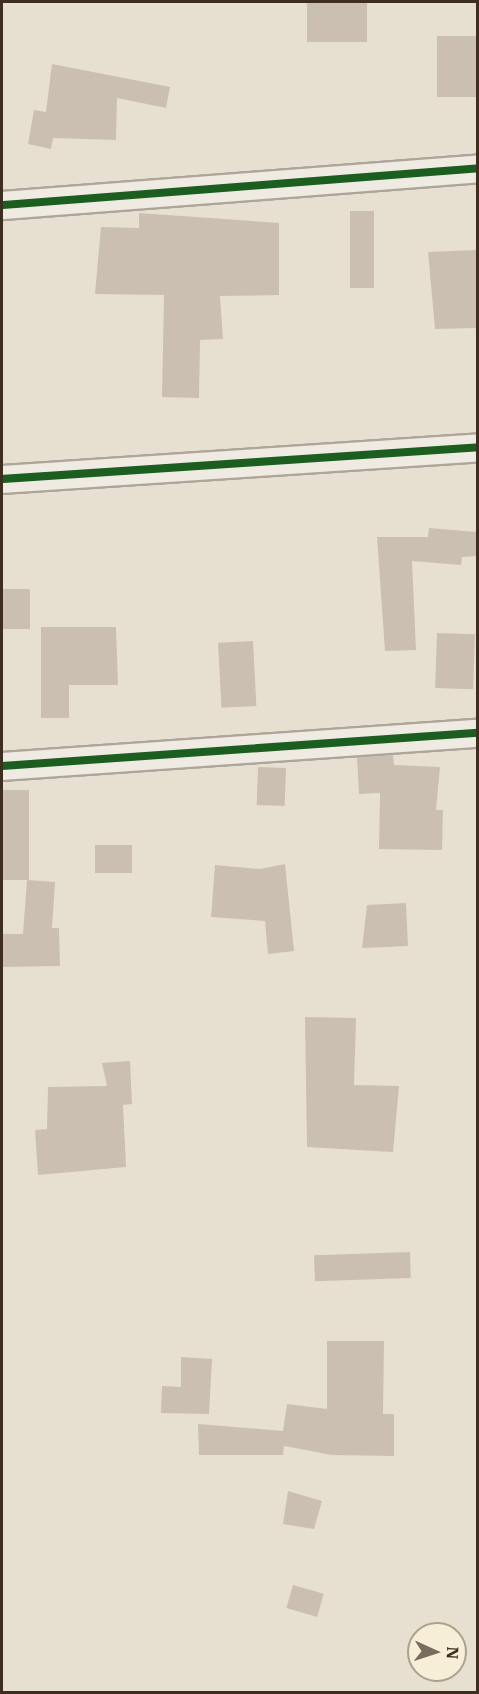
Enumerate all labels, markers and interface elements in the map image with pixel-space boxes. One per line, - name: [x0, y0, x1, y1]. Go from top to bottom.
- north arrow: [407, 1622, 467, 1682]
- text: N: [443, 1646, 463, 1660]

